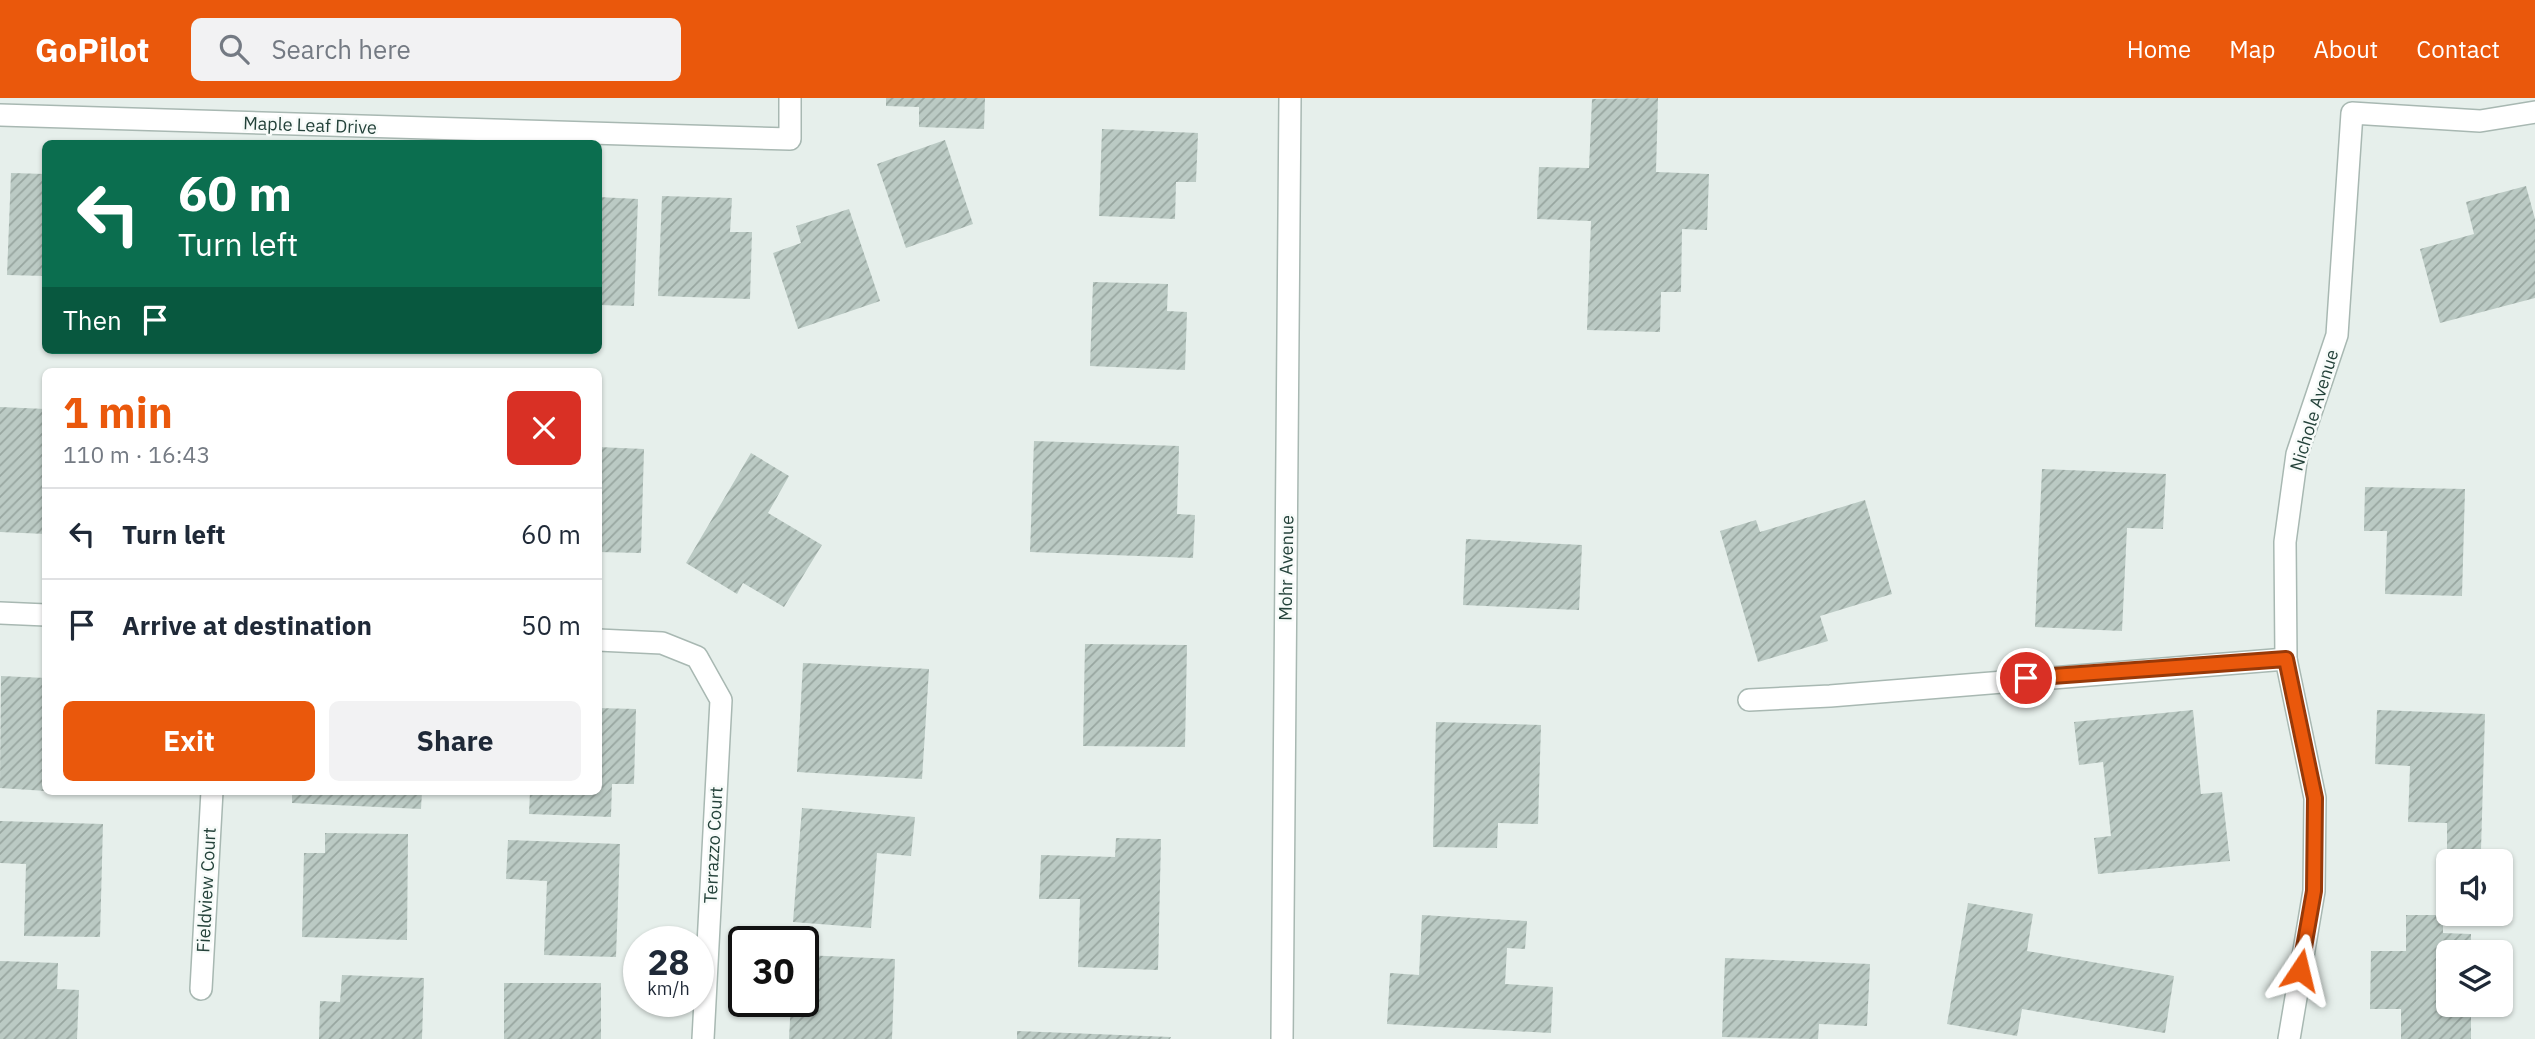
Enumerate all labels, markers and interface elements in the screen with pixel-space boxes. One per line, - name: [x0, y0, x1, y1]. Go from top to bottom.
- search box: [191, 18, 681, 81]
- text: GoPilot: [35, 28, 149, 71]
- icon: search: [215, 30, 253, 68]
- text: Search here: [271, 32, 411, 66]
- text: Home: [2127, 33, 2191, 65]
- text: Map: [2229, 33, 2275, 65]
- text: About: [2313, 33, 2378, 65]
- text: Contact: [2416, 33, 2500, 65]
- street label: Maple Leaf Drive: [243, 111, 377, 139]
- text: 60 m: [178, 161, 292, 224]
- icon: left: [63, 168, 154, 259]
- text: Turn left: [178, 223, 298, 265]
- icon: arrive: [136, 301, 174, 339]
- text: Then: [63, 303, 122, 337]
- street label: Nichole Avenue: [2285, 346, 2343, 473]
- text: 1 min: [63, 385, 173, 440]
- button: close: [507, 391, 581, 465]
- text: 110 m · 16:43: [63, 439, 210, 469]
- icon: left: [63, 515, 101, 553]
- street label: Mohr Avenue: [1274, 515, 1298, 621]
- text: Turn left: [122, 517, 225, 551]
- text: 60 m: [521, 517, 581, 551]
- icon: arrive: [63, 606, 101, 644]
- text: Arrive at destination: [122, 608, 372, 642]
- text: 50 m: [521, 608, 581, 642]
- pin: [1996, 648, 2056, 708]
- icon: arrive: [2007, 659, 2045, 697]
- button: Exit: [63, 701, 315, 781]
- button: Share: [329, 701, 581, 781]
- street label: Terrazzo Court: [698, 786, 728, 904]
- street label: Fieldview Court: [191, 827, 221, 953]
- map controls: [2436, 849, 2513, 1017]
- button: sound: [2436, 849, 2513, 926]
- speed limit sign: 30: [728, 926, 819, 1017]
- position arrow: [2263, 933, 2337, 1007]
- text: 28: [647, 939, 690, 985]
- button: layers: [2436, 940, 2513, 1017]
- text: km/h: [647, 977, 690, 1000]

